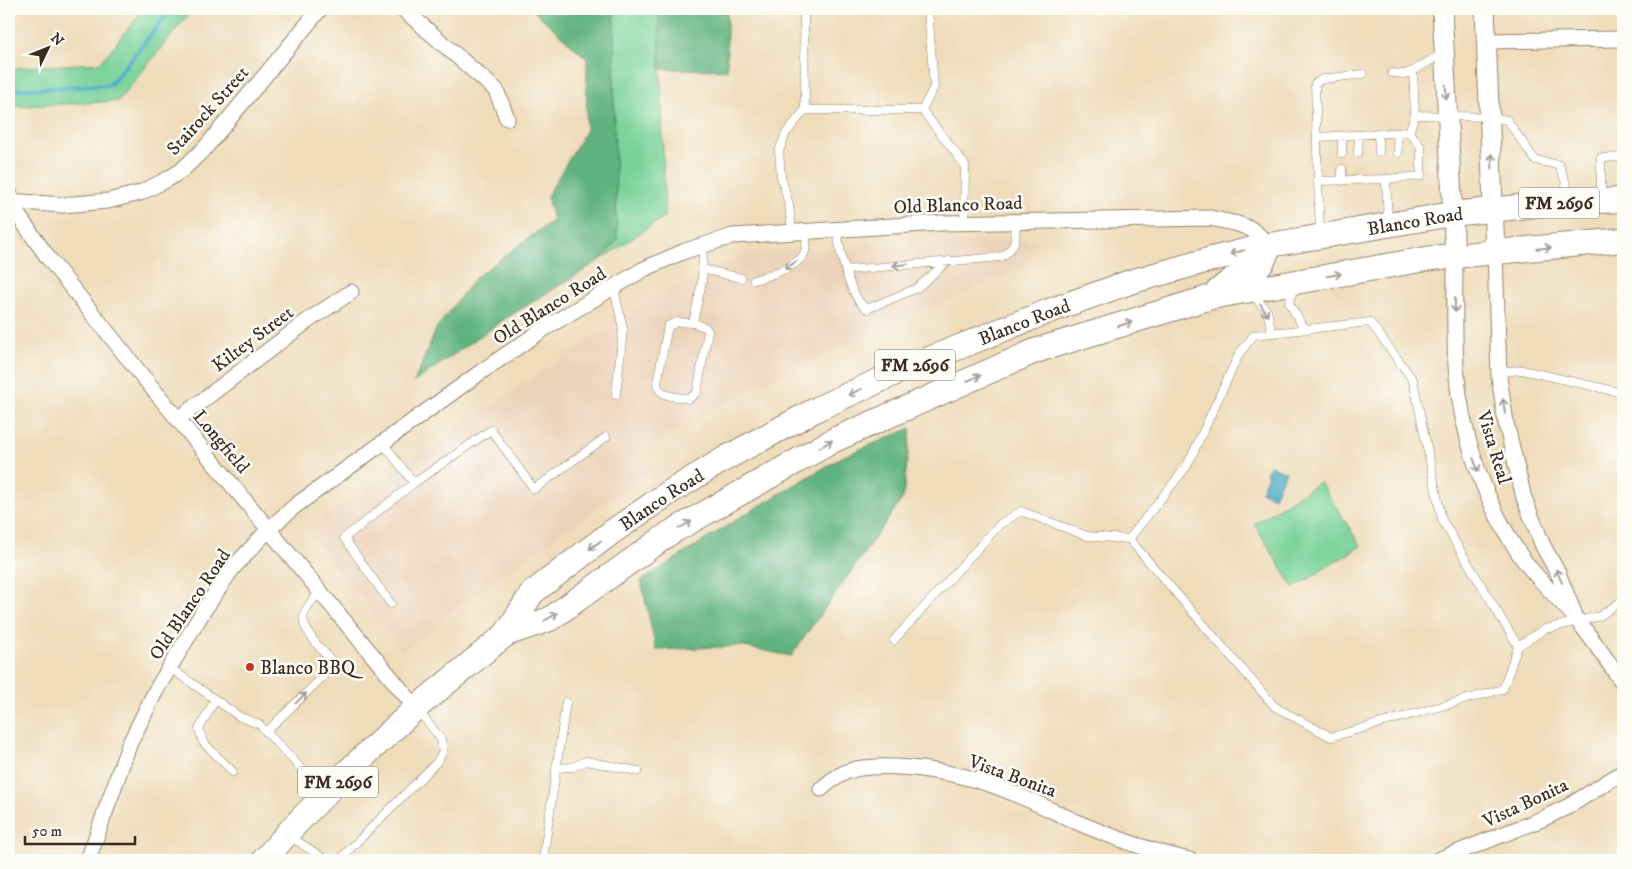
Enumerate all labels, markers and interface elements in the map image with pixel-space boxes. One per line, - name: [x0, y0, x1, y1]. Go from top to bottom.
- north arrow: [22, 22, 72, 72]
- text: N: [46, 29, 68, 51]
- street label: Stairock Street: [162, 62, 254, 160]
- one-way arrow: [1441, 84, 1450, 100]
- one-way arrow: [1487, 153, 1496, 169]
- road number: FM 2696: [1519, 188, 1599, 218]
- street label: Old Blanco Road: [893, 192, 1023, 219]
- street label: Blanco Road: [1366, 203, 1465, 241]
- one-way arrow: [1536, 243, 1552, 252]
- one-way arrow: [1230, 248, 1246, 258]
- one-way arrow: [784, 259, 798, 270]
- one-way arrow: [892, 260, 908, 269]
- street label: Old Blanco Road: [489, 262, 611, 350]
- one-way arrow: [1326, 270, 1342, 280]
- street label: Blanco Road: [975, 294, 1074, 351]
- one-way arrow: [1450, 296, 1460, 312]
- street label: Kiltey Street: [208, 301, 298, 377]
- one-way arrow: [1259, 303, 1270, 317]
- one-way arrow: [1117, 318, 1133, 328]
- road number: FM 2696: [875, 350, 955, 380]
- one-way arrow: [966, 373, 981, 383]
- one-way arrow: [848, 387, 863, 397]
- one-way arrow: [1498, 398, 1508, 414]
- street label: Longfield: [188, 406, 254, 479]
- street label: Vista Real: [1471, 407, 1516, 487]
- one-way arrow: [818, 439, 833, 449]
- one-way arrow: [1472, 457, 1482, 472]
- street label: Blanco Road: [615, 464, 709, 536]
- one-way arrow: [677, 519, 691, 529]
- one-way arrow: [588, 540, 602, 550]
- street label: Old Blanco Road: [145, 545, 236, 665]
- one-way arrow: [1554, 569, 1563, 584]
- one-way arrow: [544, 612, 559, 622]
- place label: Blanco BBQ: [260, 657, 364, 680]
- marker: Blanco BBQ: [244, 661, 256, 673]
- one-way arrow: [295, 692, 308, 704]
- street label: Vista Bonita: [965, 750, 1059, 803]
- road number: FM 2696: [298, 766, 378, 798]
- street label: Vista Bonita: [1478, 774, 1572, 834]
- scale bar: [25, 814, 135, 846]
- text: 50 m: [32, 822, 62, 841]

